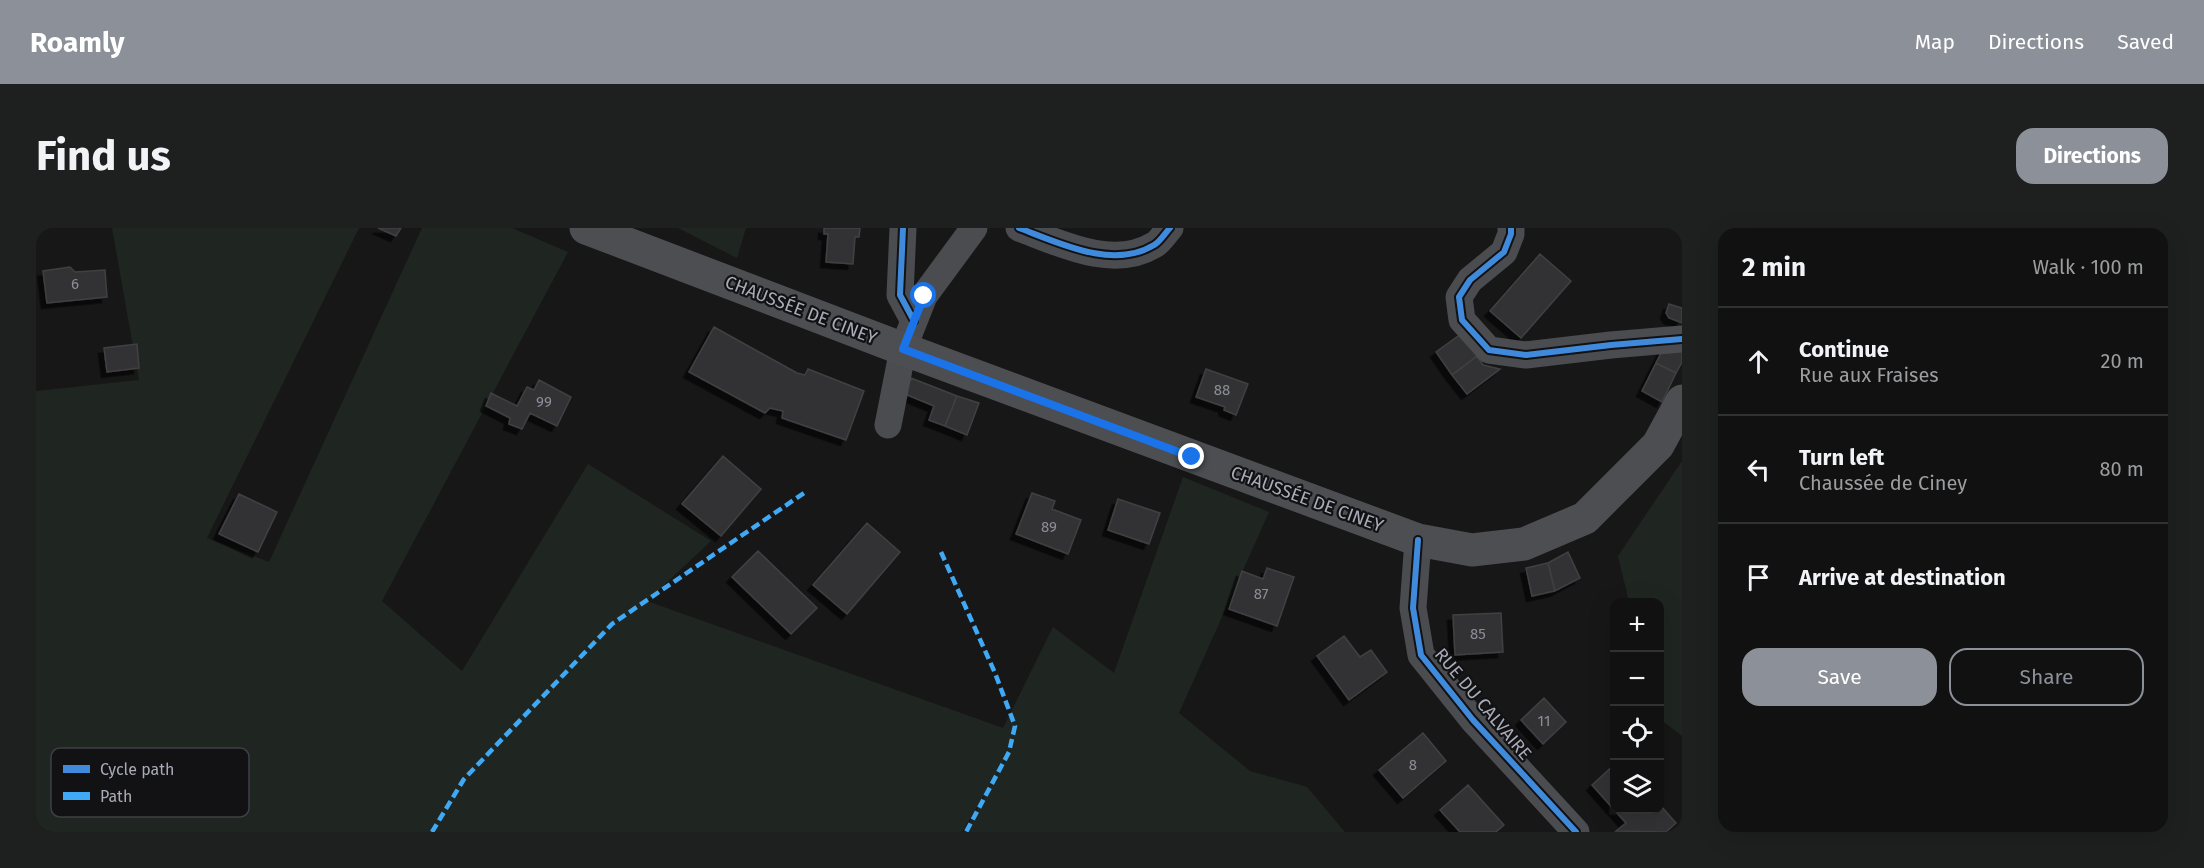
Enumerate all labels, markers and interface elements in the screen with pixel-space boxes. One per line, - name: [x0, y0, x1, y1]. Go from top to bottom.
- text: Roamly: [30, 26, 124, 59]
- text: Map: [1915, 29, 1955, 55]
- text: Directions: [1988, 29, 2084, 55]
- text: Saved: [2117, 29, 2174, 55]
- button: Directions: [2016, 128, 2168, 184]
- text: Find us: [36, 131, 171, 181]
- text: 2 min: [1742, 252, 1806, 283]
- text: Walk · 100 m: [2032, 255, 2144, 279]
- street label: CHAUSSÉE DE CINEY: [722, 270, 880, 349]
- house number: 6: [71, 275, 79, 293]
- route start: [910, 282, 936, 308]
- text: Continue: [1799, 336, 1889, 363]
- icon: ahead: [1742, 345, 1775, 378]
- text: 20 m: [2101, 349, 2144, 373]
- text: Rue aux Fraises: [1799, 363, 1939, 387]
- house number: 88: [1214, 381, 1230, 399]
- house number: 99: [536, 393, 552, 411]
- route end: [1178, 443, 1204, 469]
- text: Turn left: [1799, 444, 1884, 471]
- icon: left: [1742, 453, 1775, 486]
- text: 80 m: [2099, 457, 2144, 481]
- street label: CHAUSSÉE DE CINEY: [1228, 460, 1387, 537]
- text: Chaussée de Ciney: [1799, 471, 1967, 495]
- house number: 89: [1041, 518, 1057, 536]
- icon: arrive: [1742, 561, 1775, 594]
- text: Arrive at destination: [1799, 564, 2006, 591]
- house number: 87: [1254, 585, 1269, 603]
- map controls: [1610, 598, 1664, 814]
- button: +: [1610, 598, 1664, 652]
- house number: 85: [1470, 625, 1486, 643]
- street label: RUE DU CALVAIRE: [1430, 644, 1536, 764]
- button: Save: [1742, 648, 1937, 706]
- button: Share: [1949, 648, 2144, 706]
- button: −: [1610, 652, 1664, 706]
- button: locate: [1610, 706, 1664, 760]
- house number: 11: [1538, 712, 1550, 730]
- legend: [51, 748, 249, 817]
- house number: 8: [1409, 756, 1417, 774]
- text: Cycle path: [100, 760, 174, 779]
- button: layers: [1610, 760, 1664, 814]
- text: Path: [100, 787, 132, 806]

